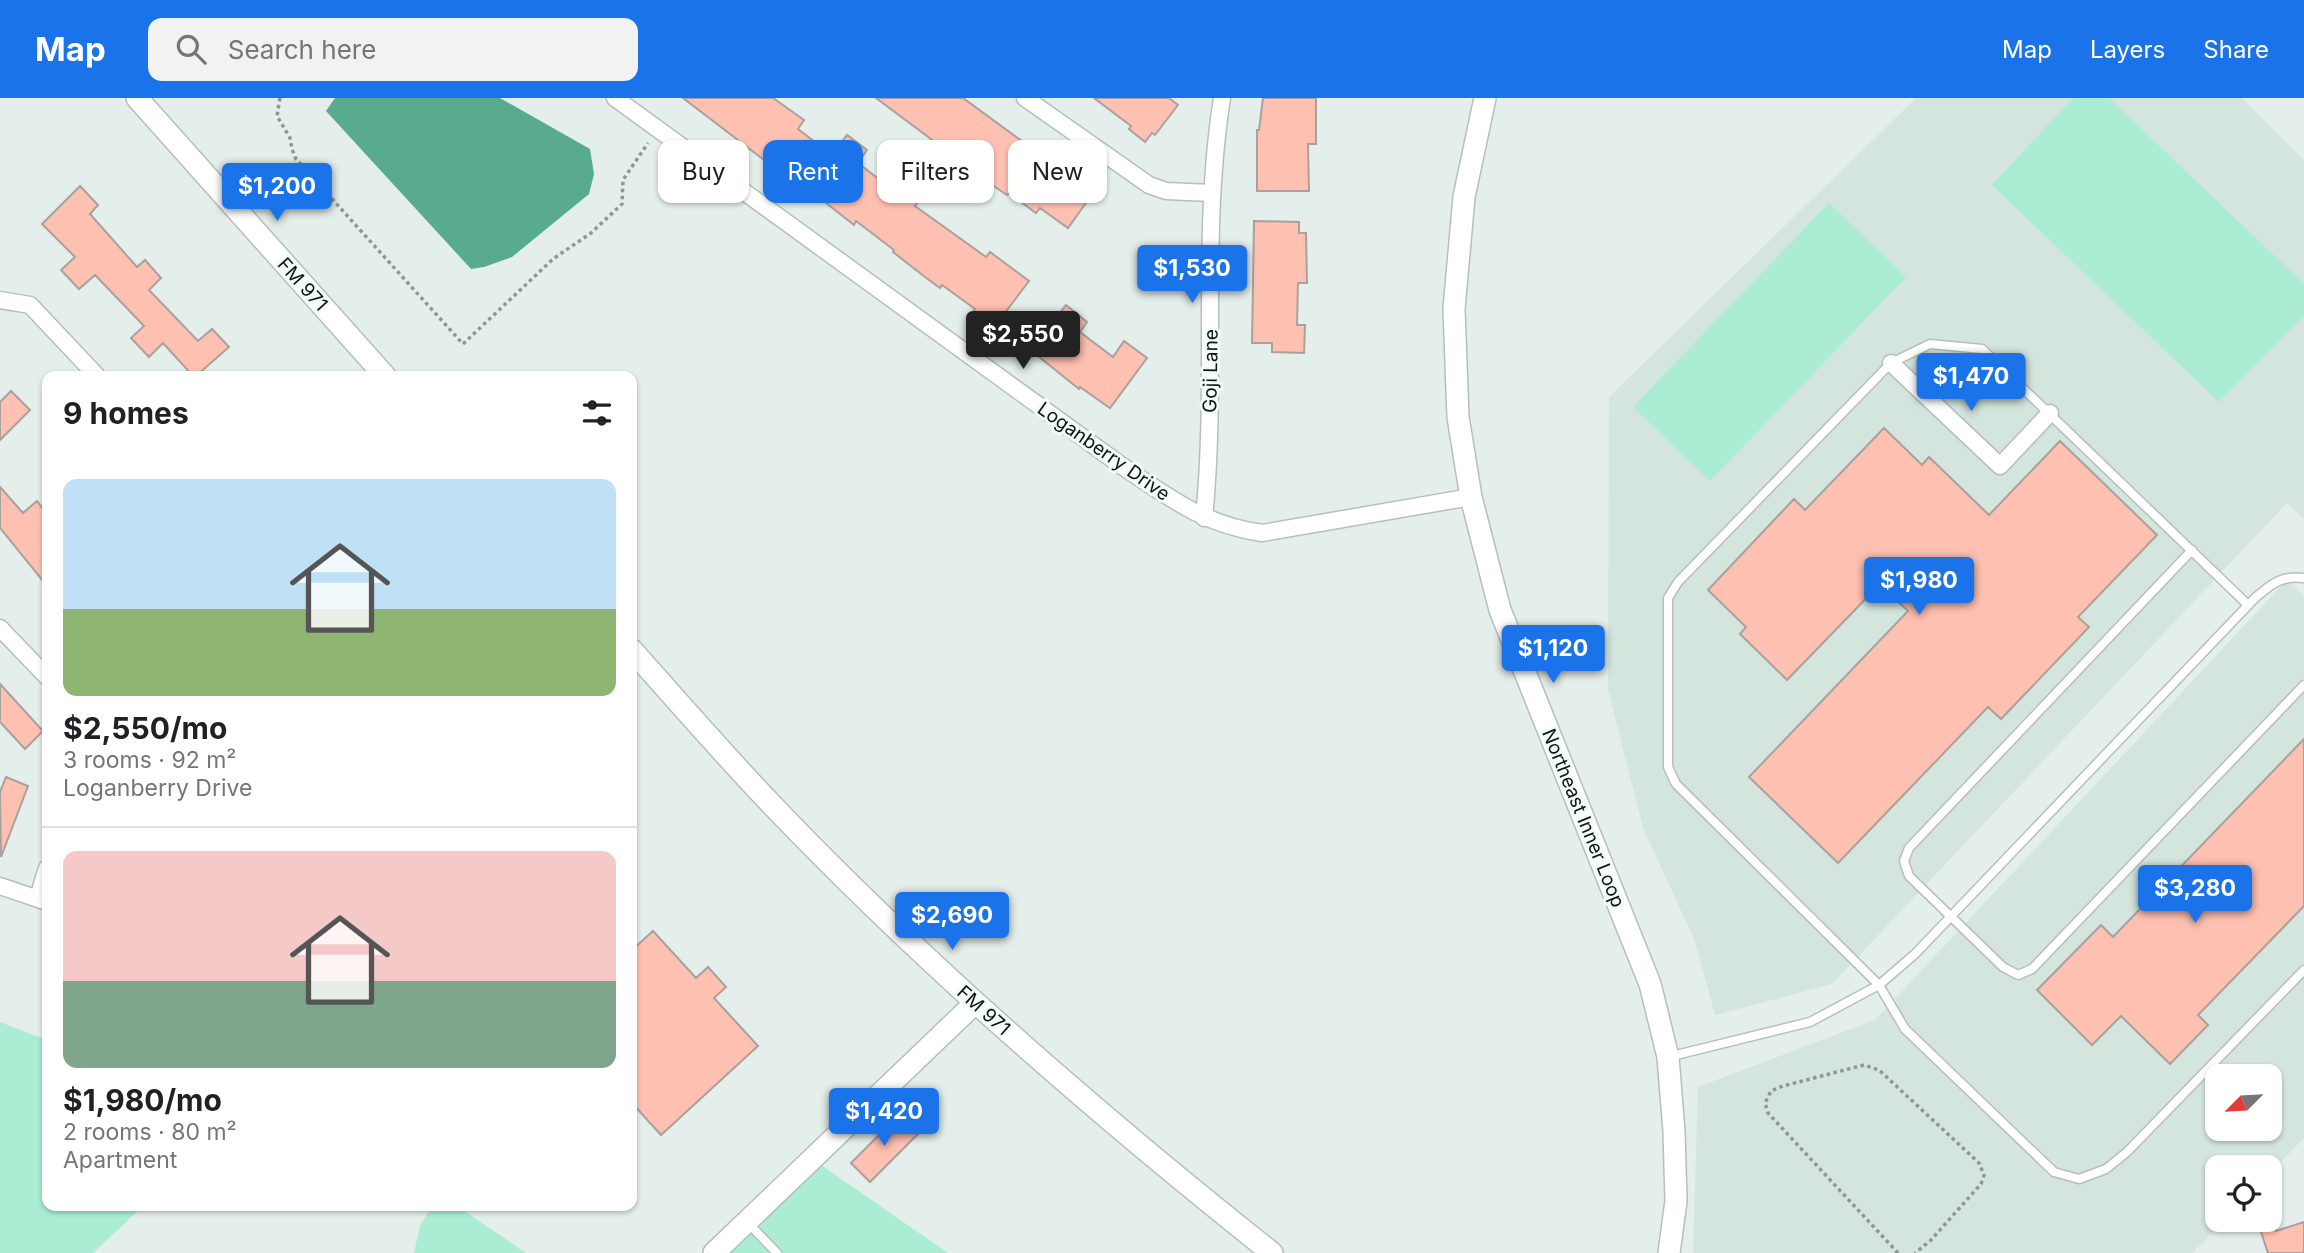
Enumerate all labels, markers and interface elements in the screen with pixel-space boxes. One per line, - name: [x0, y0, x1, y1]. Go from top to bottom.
- search box: [148, 18, 638, 81]
- text: Map: [35, 29, 106, 69]
- icon: search: [172, 30, 210, 68]
- text: Search here: [228, 34, 376, 65]
- text: Map: [2002, 35, 2052, 64]
- text: Layers: [2090, 35, 2165, 64]
- text: Share: [2203, 35, 2269, 64]
- chip: Buy: [658, 140, 749, 203]
- chip: Rent: [763, 140, 863, 203]
- chip: Filters: [877, 140, 994, 203]
- chip: New: [1008, 140, 1107, 203]
- pin: $1,200: [220, 164, 334, 223]
- text: $1,200: [238, 172, 316, 200]
- pin: $1,530: [1135, 246, 1249, 305]
- street label: FM 971: [273, 253, 332, 316]
- text: $1,530: [1153, 254, 1231, 282]
- pin: $2,550: [966, 312, 1080, 371]
- text: $2,550: [982, 320, 1064, 348]
- street label: Goji Lane: [1198, 329, 1223, 413]
- pin: $1,470: [1914, 354, 2028, 413]
- text: $1,470: [1933, 362, 2009, 390]
- icon: filters: [578, 394, 616, 432]
- text: 9 homes: [63, 395, 189, 431]
- street label: Loganberry Drive: [1033, 397, 1174, 506]
- icon: home: [277, 525, 403, 651]
- pin: $1,980: [1862, 558, 1976, 617]
- text: $1,980: [1880, 566, 1958, 594]
- pin: $1,120: [1496, 626, 1610, 685]
- text: $1,120: [1518, 634, 1588, 662]
- text: $2,550/mo: [63, 710, 227, 746]
- street label: Northeast Inner Loop: [1537, 726, 1630, 911]
- text: 3 rooms · 92 m²: [63, 746, 236, 774]
- text: Loganberry Drive: [63, 774, 252, 802]
- pin: $3,280: [2138, 866, 2252, 925]
- text: $3,280: [2154, 874, 2236, 902]
- pin: $2,690: [895, 892, 1009, 952]
- icon: home: [277, 897, 403, 1023]
- text: $2,690: [911, 901, 993, 929]
- street label: FM 971: [952, 981, 1015, 1040]
- north arrow: [2205, 1064, 2282, 1141]
- map controls: [2205, 1064, 2282, 1232]
- text: $1,980/mo: [63, 1082, 222, 1118]
- pin: $1,420: [827, 1088, 941, 1148]
- text: $1,420: [845, 1097, 923, 1125]
- text: 2 rooms · 80 m²: [63, 1118, 237, 1146]
- text: Apartment: [63, 1146, 177, 1174]
- button: locate: [2205, 1155, 2282, 1232]

